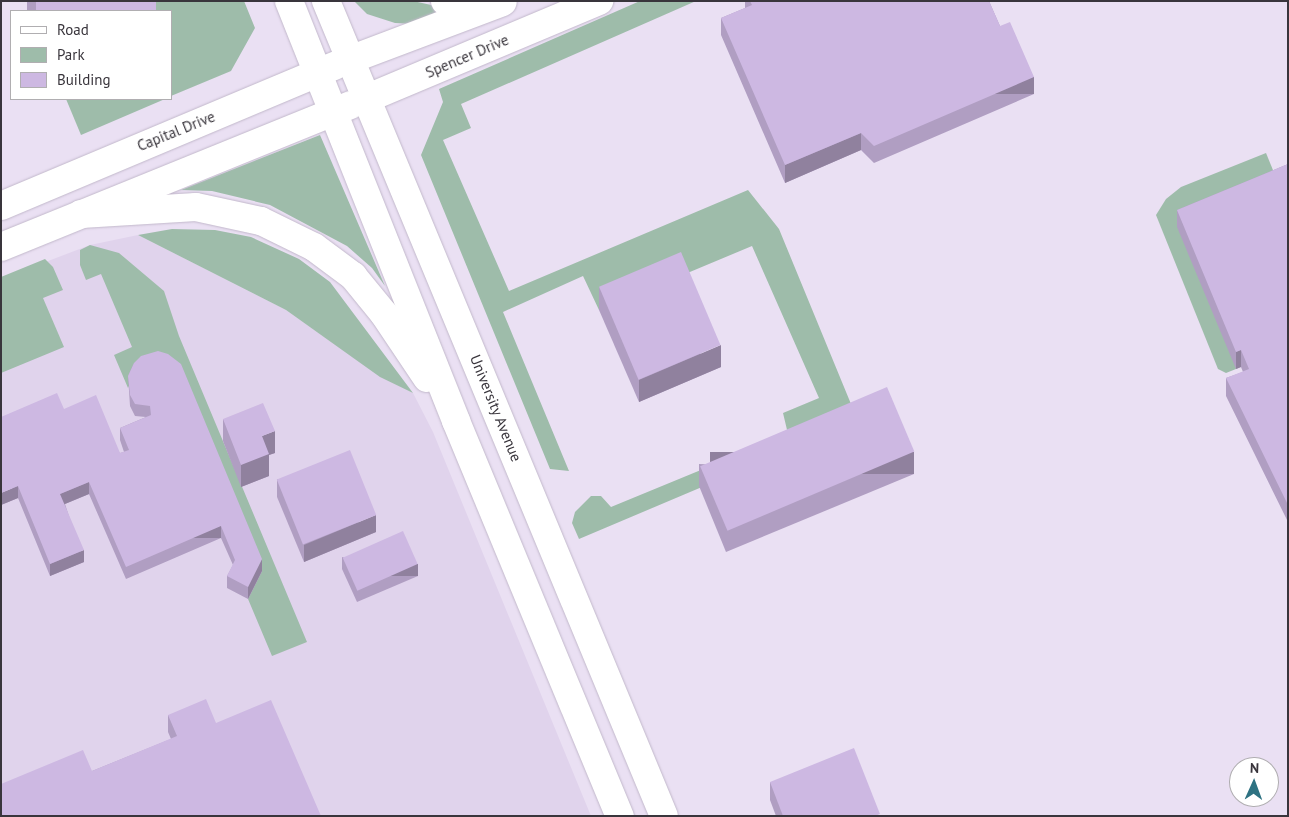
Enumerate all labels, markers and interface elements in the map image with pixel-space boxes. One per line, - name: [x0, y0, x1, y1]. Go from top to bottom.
- legend: [10, 10, 172, 100]
- text: Road: [57, 20, 89, 39]
- street label: Spencer Drive: [423, 30, 511, 82]
- text: Park: [57, 45, 85, 64]
- text: Building: [57, 70, 111, 89]
- street label: Capital Drive: [134, 107, 218, 155]
- street label: University Avenue: [466, 351, 526, 465]
- north arrow: [1229, 757, 1279, 807]
- text: N: [1250, 759, 1259, 777]

